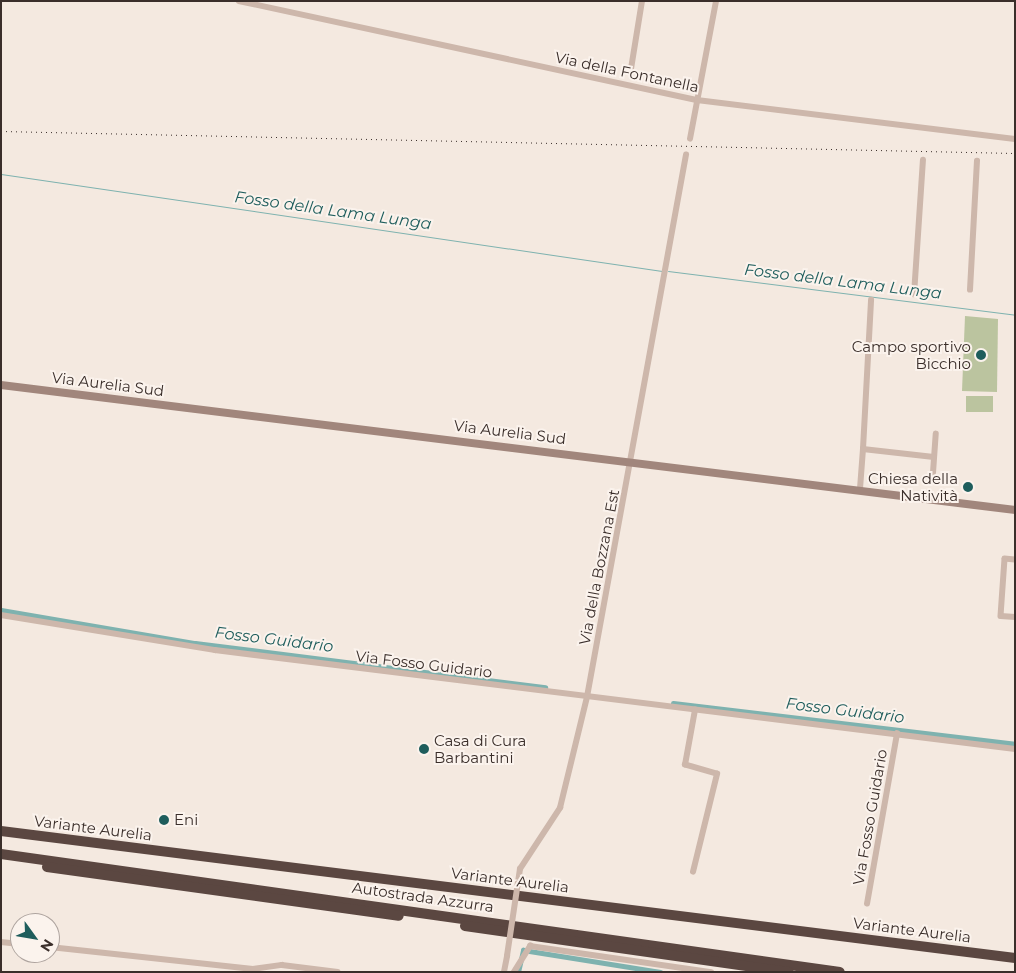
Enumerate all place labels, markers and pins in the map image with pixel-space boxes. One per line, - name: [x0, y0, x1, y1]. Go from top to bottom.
- place label: Campo sportivo Bicchio: [852, 337, 971, 372]
- marker: Campo sportivo Bicchio: [975, 349, 987, 361]
- place label: Chiesa della Natività: [868, 469, 958, 504]
- marker: Chiesa della Natività: [962, 481, 974, 493]
- place label: Casa di Cura Barbantini: [434, 731, 526, 766]
- marker: Casa di Cura Barbantini: [418, 743, 430, 755]
- place label: Eni: [174, 811, 198, 829]
- marker: Eni: [158, 814, 170, 826]

